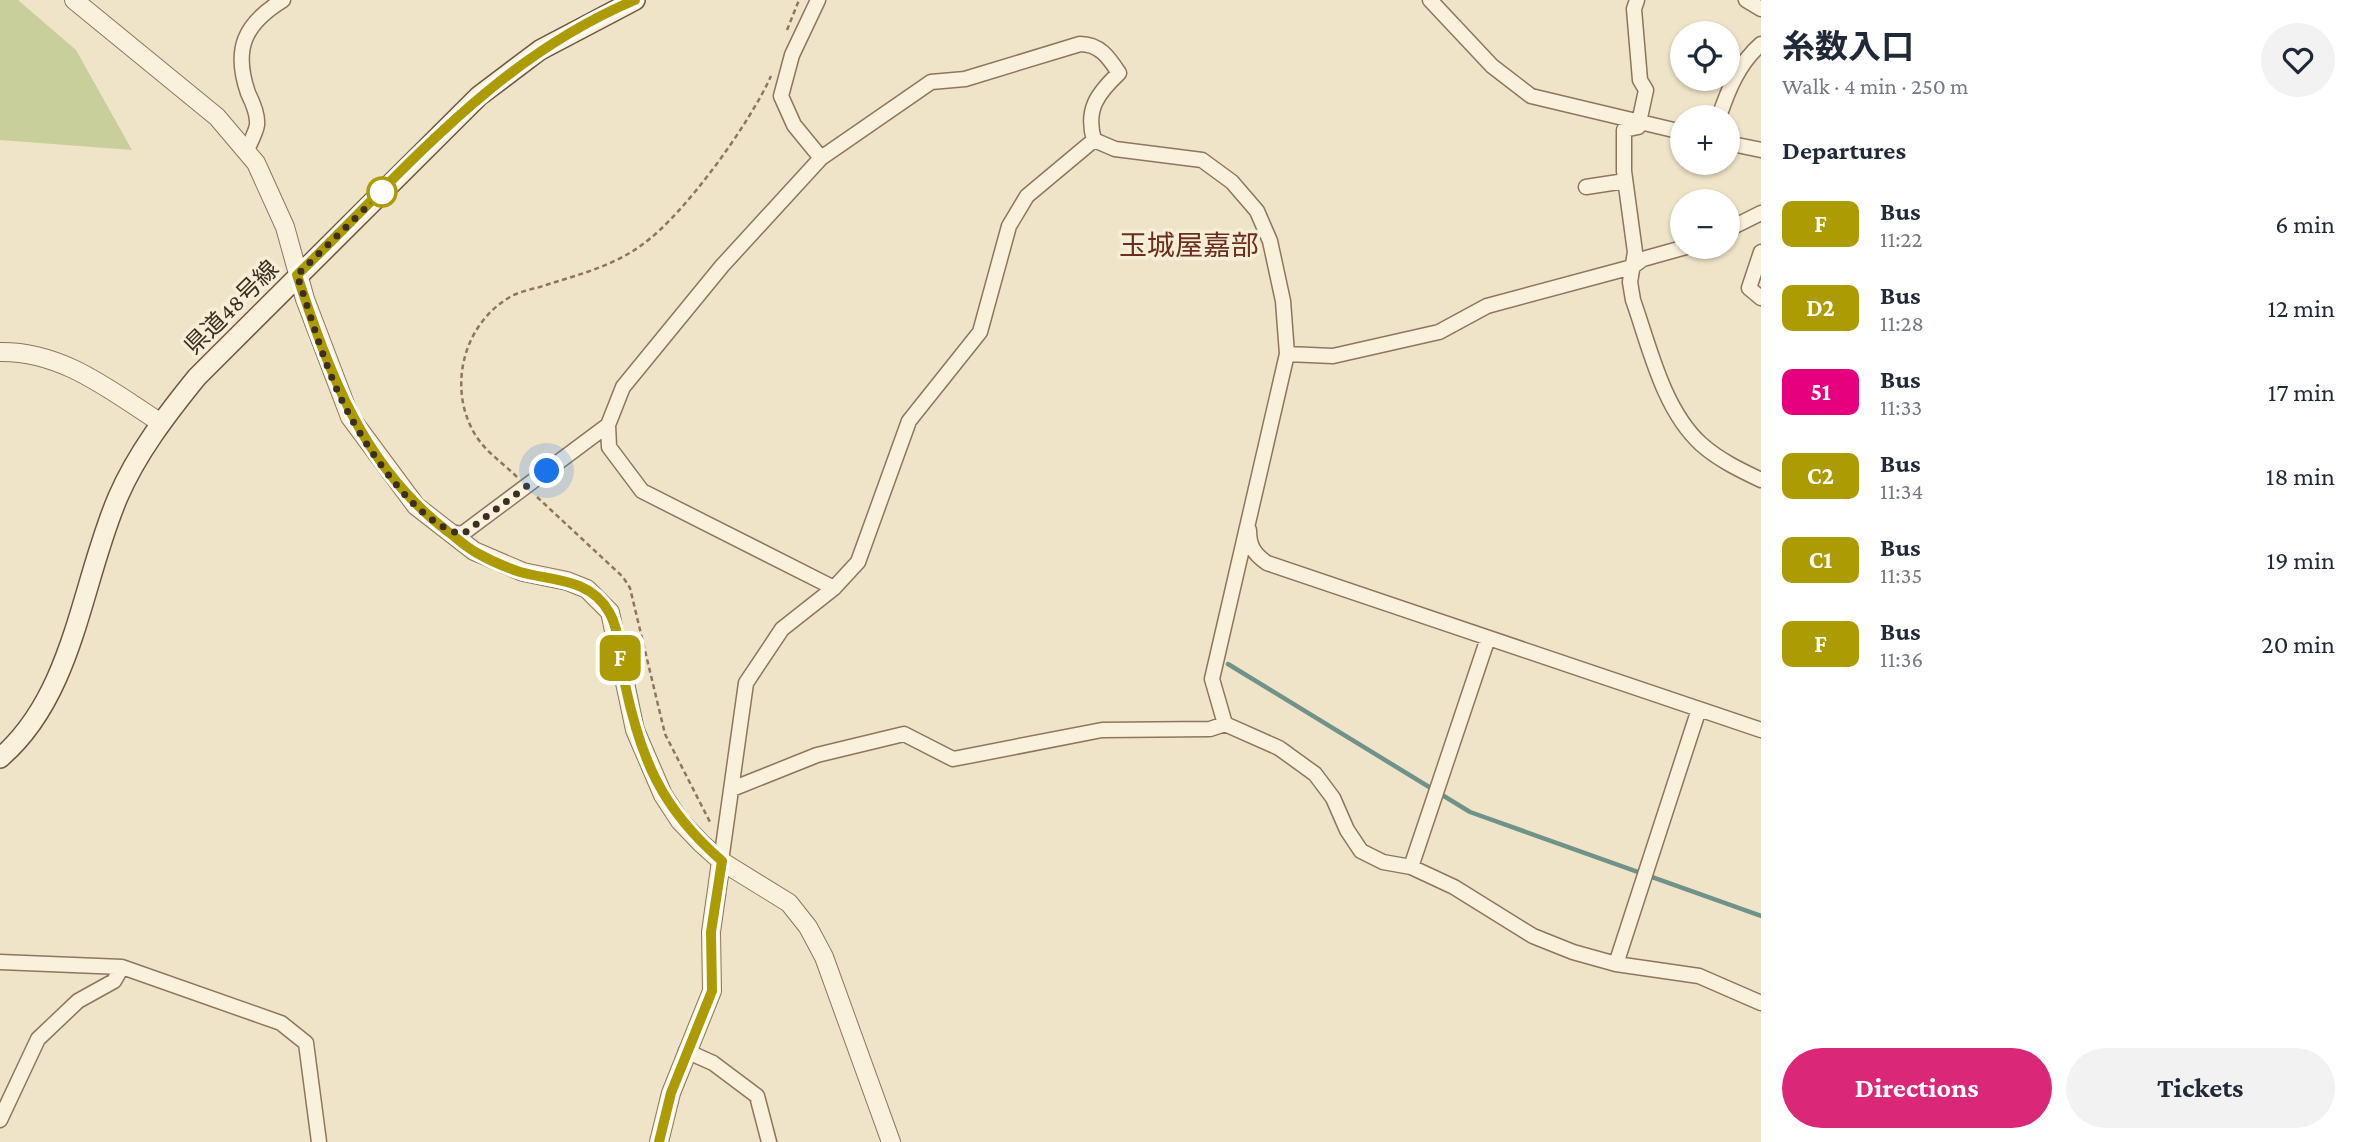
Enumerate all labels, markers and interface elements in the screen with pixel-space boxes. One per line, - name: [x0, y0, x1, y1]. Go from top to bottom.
- map controls: [1670, 21, 1740, 259]
- button: locate: [1670, 21, 1740, 91]
- button: heart: [2261, 23, 2335, 97]
- text: 糸数入口: [1782, 28, 1914, 65]
- text: Walk · 4 min · 250 m: [1782, 73, 1969, 99]
- button: +: [1670, 105, 1740, 175]
- text: Departures: [1782, 136, 1906, 165]
- unlabelled marker: [367, 177, 397, 207]
- button: −: [1670, 189, 1740, 259]
- text: Bus: [1880, 197, 1921, 226]
- text: F: [1814, 210, 1827, 237]
- text: 6 min: [2275, 210, 2335, 239]
- text: 11:22: [1880, 226, 1922, 252]
- district label: 玉城屋嘉部: [1119, 230, 1259, 261]
- street label: 県道48号線: [179, 255, 283, 359]
- text: Bus: [1880, 281, 1921, 310]
- text: D2: [1806, 294, 1835, 321]
- text: 12 min: [2267, 294, 2335, 323]
- text: 11:28: [1880, 310, 1924, 336]
- text: Bus: [1880, 365, 1921, 394]
- text: 51: [1810, 378, 1831, 405]
- text: 17 min: [2268, 378, 2335, 407]
- text: 11:33: [1880, 394, 1922, 420]
- text: Bus: [1880, 449, 1921, 478]
- your location: [529, 453, 564, 488]
- text: C2: [1807, 462, 1834, 489]
- text: 18 min: [2266, 462, 2335, 491]
- text: 11:34: [1880, 478, 1923, 504]
- text: Bus: [1880, 533, 1921, 562]
- text: C1: [1809, 546, 1832, 573]
- text: 19 min: [2267, 546, 2335, 575]
- text: 11:35: [1880, 562, 1922, 588]
- text: Bus: [1880, 617, 1921, 646]
- text: F: [1814, 630, 1827, 657]
- text: 20 min: [2261, 630, 2335, 659]
- line badge: F: [597, 635, 643, 681]
- text: F: [614, 644, 626, 671]
- text: 11:36: [1880, 646, 1923, 672]
- button: Directions: [1782, 1048, 2052, 1128]
- button: Tickets: [2066, 1048, 2335, 1128]

